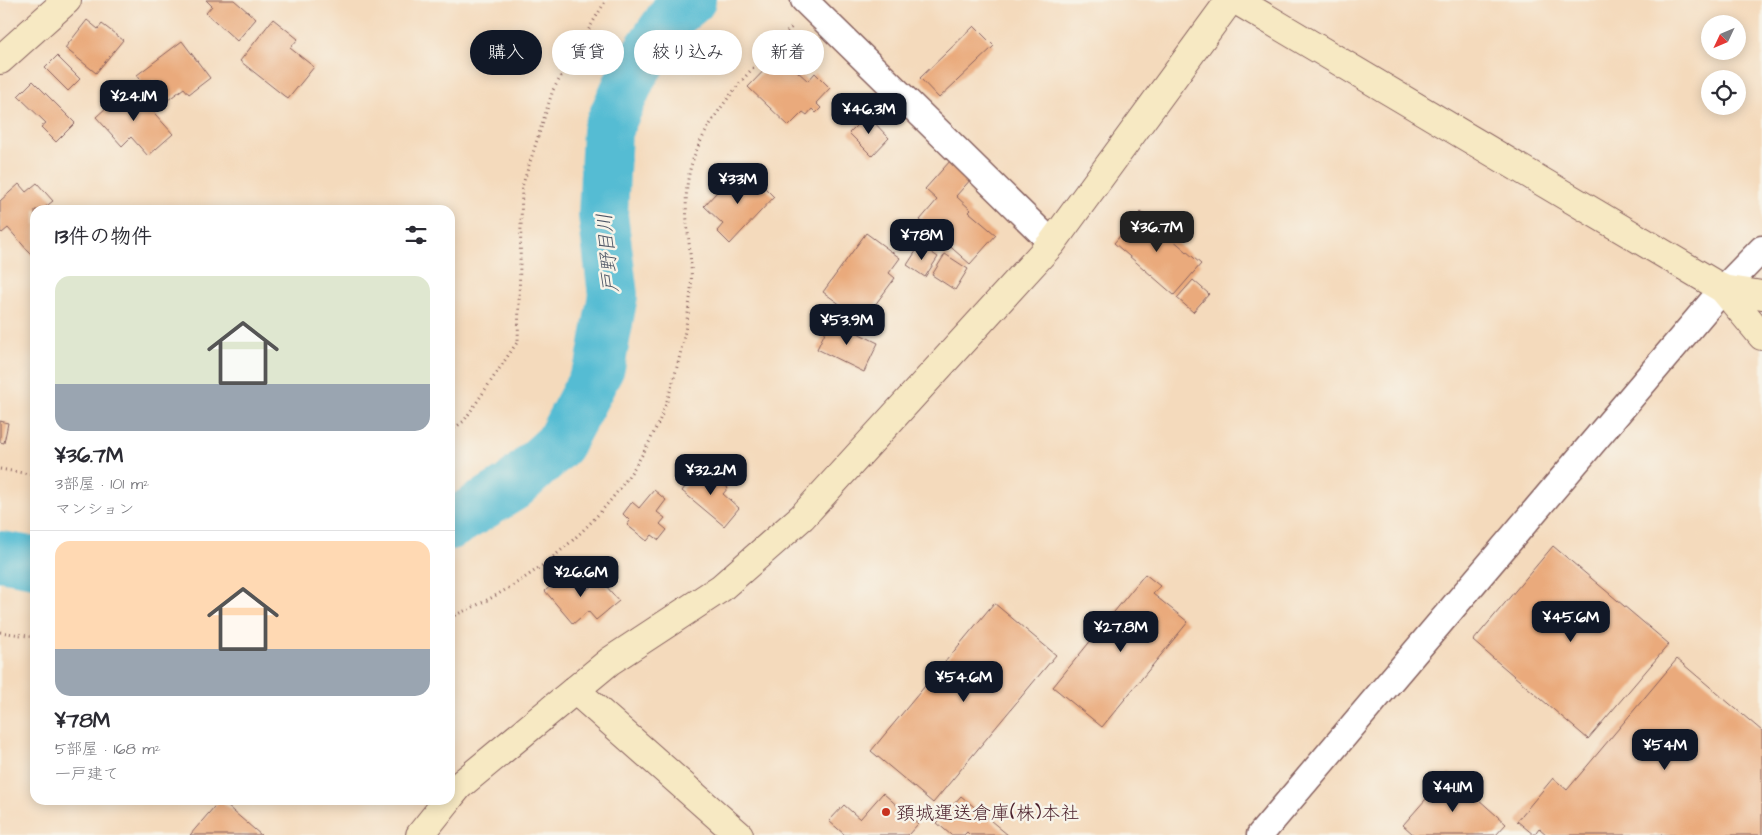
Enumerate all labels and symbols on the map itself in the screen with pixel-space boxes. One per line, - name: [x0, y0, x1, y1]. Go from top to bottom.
- north arrow: [1701, 15, 1746, 60]
- pin: ¥24.1M: [93, 80, 175, 122]
- pin: ¥46.3M: [828, 92, 910, 135]
- pin: ¥33M: [708, 162, 768, 205]
- pin: ¥36.7M: [1116, 210, 1198, 253]
- water label: 戸野目川: [591, 212, 625, 294]
- pin: ¥78M: [892, 218, 952, 261]
- pin: ¥53.9M: [806, 304, 888, 346]
- pin: ¥32.2M: [670, 454, 752, 496]
- pin: ¥26.6M: [540, 556, 622, 598]
- pin: ¥45.6M: [1530, 600, 1612, 643]
- pin: ¥27.8M: [1080, 610, 1162, 653]
- pin: ¥54.6M: [923, 660, 1005, 703]
- pin: ¥54M: [1635, 728, 1695, 771]
- pin: ¥41.1M: [1412, 770, 1494, 813]
- place label: 頚城運送倉庫(株)本社: [896, 800, 1079, 827]
- marker: 頚城運送倉庫(株)本社: [880, 806, 892, 818]

